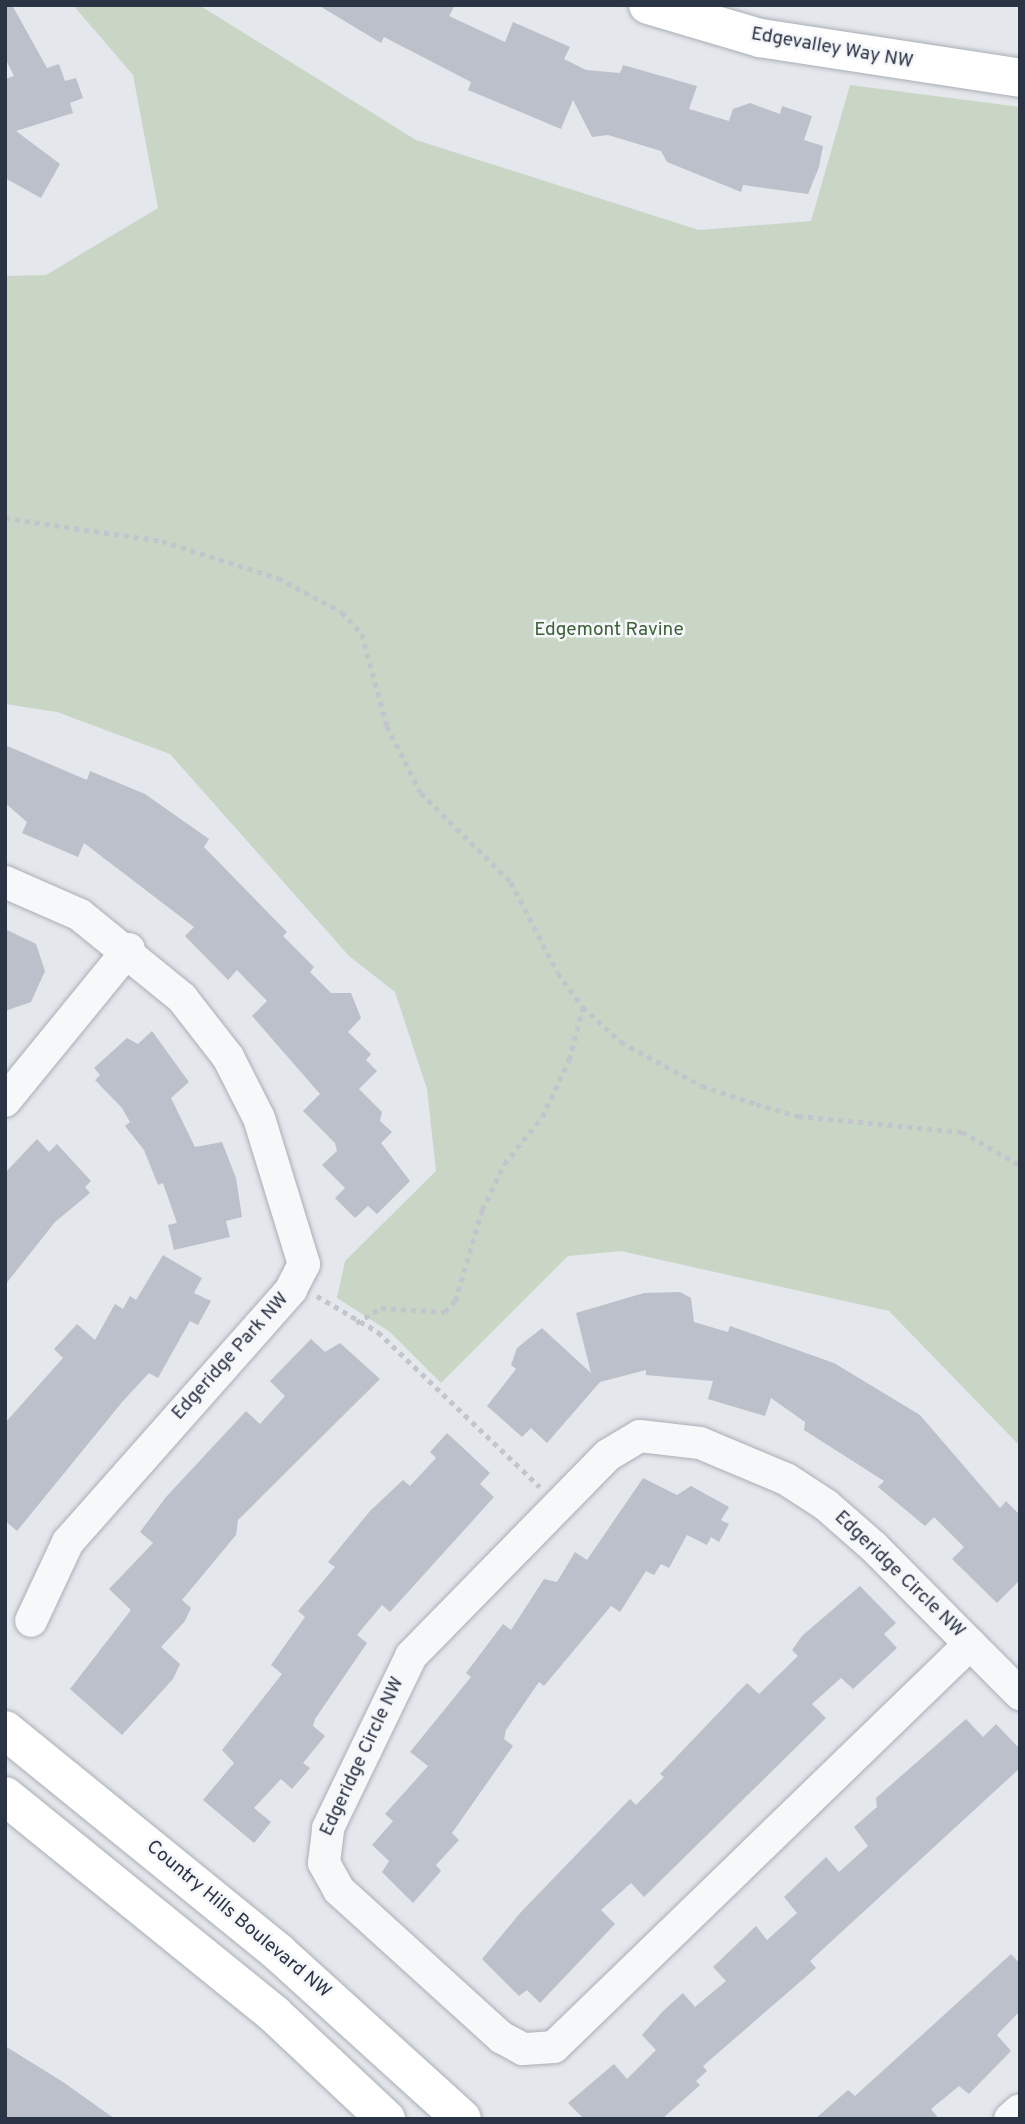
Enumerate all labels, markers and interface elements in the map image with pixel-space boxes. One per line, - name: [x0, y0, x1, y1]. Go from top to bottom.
- street label: Edgevalley Way NW: [749, 23, 915, 75]
- park label: Edgemont Ravine: [534, 620, 684, 642]
- street label: Edgeridge Park NW: [168, 1289, 294, 1425]
- street label: Edgeridge Circle NW: [829, 1507, 969, 1643]
- street label: Edgeridge Circle NW: [316, 1674, 410, 1840]
- street label: Country Hills Boulevard NW: [141, 1836, 335, 2004]

